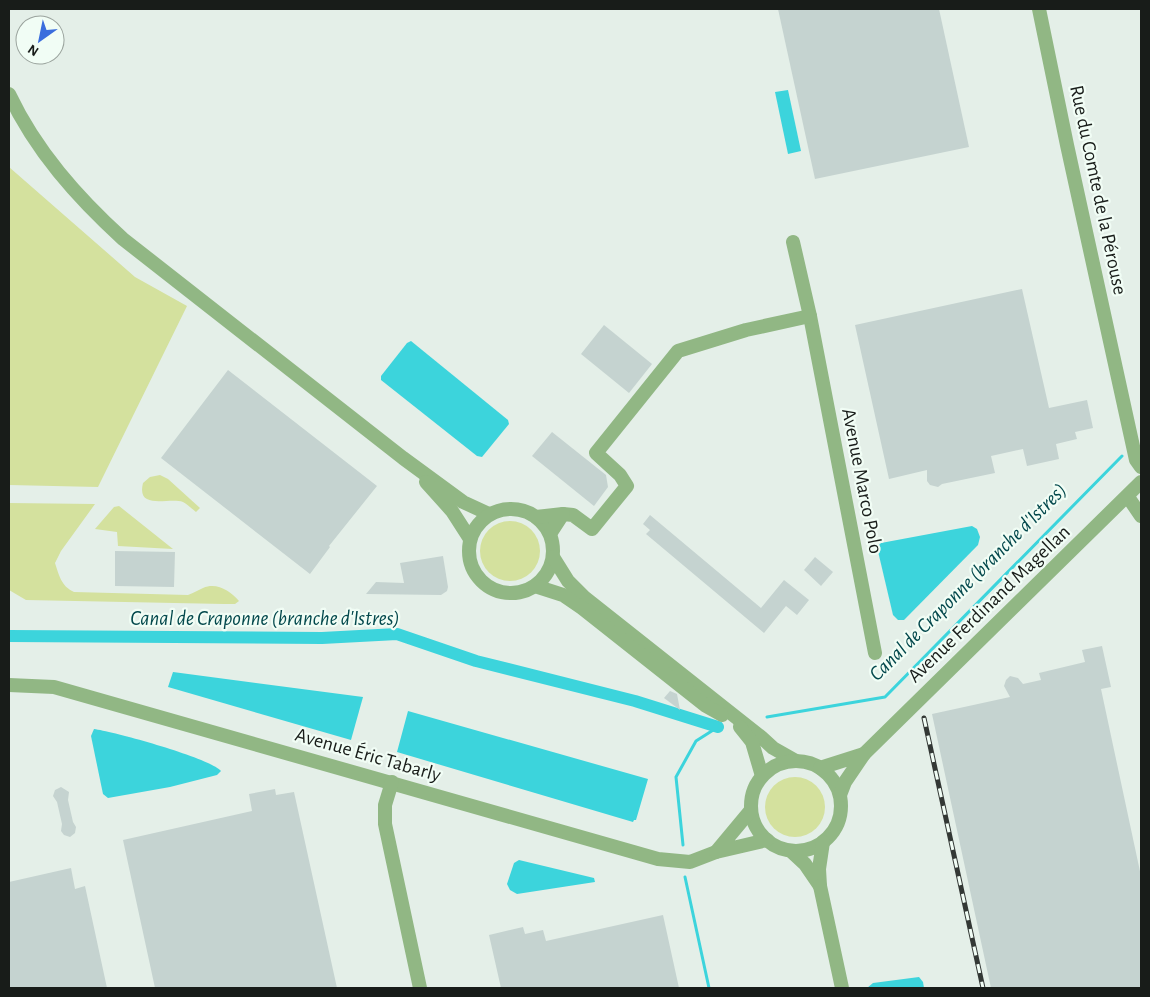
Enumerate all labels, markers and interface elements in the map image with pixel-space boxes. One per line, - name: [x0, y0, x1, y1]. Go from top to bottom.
- north arrow: [15, 15, 65, 65]
- text: N: [26, 42, 41, 59]
- street label: Rue du Comte de la Pérouse: [1066, 83, 1130, 297]
- street label: Avenue Marco Polo: [838, 407, 886, 555]
- water label: Canal de Craponne (branche d'Istres): [865, 479, 1071, 685]
- street label: Avenue Ferdinand Magellan: [904, 522, 1074, 686]
- water label: Canal de Craponne (branche d'Istres): [130, 608, 400, 630]
- street label: Avenue Éric Tabarly: [293, 724, 444, 785]

